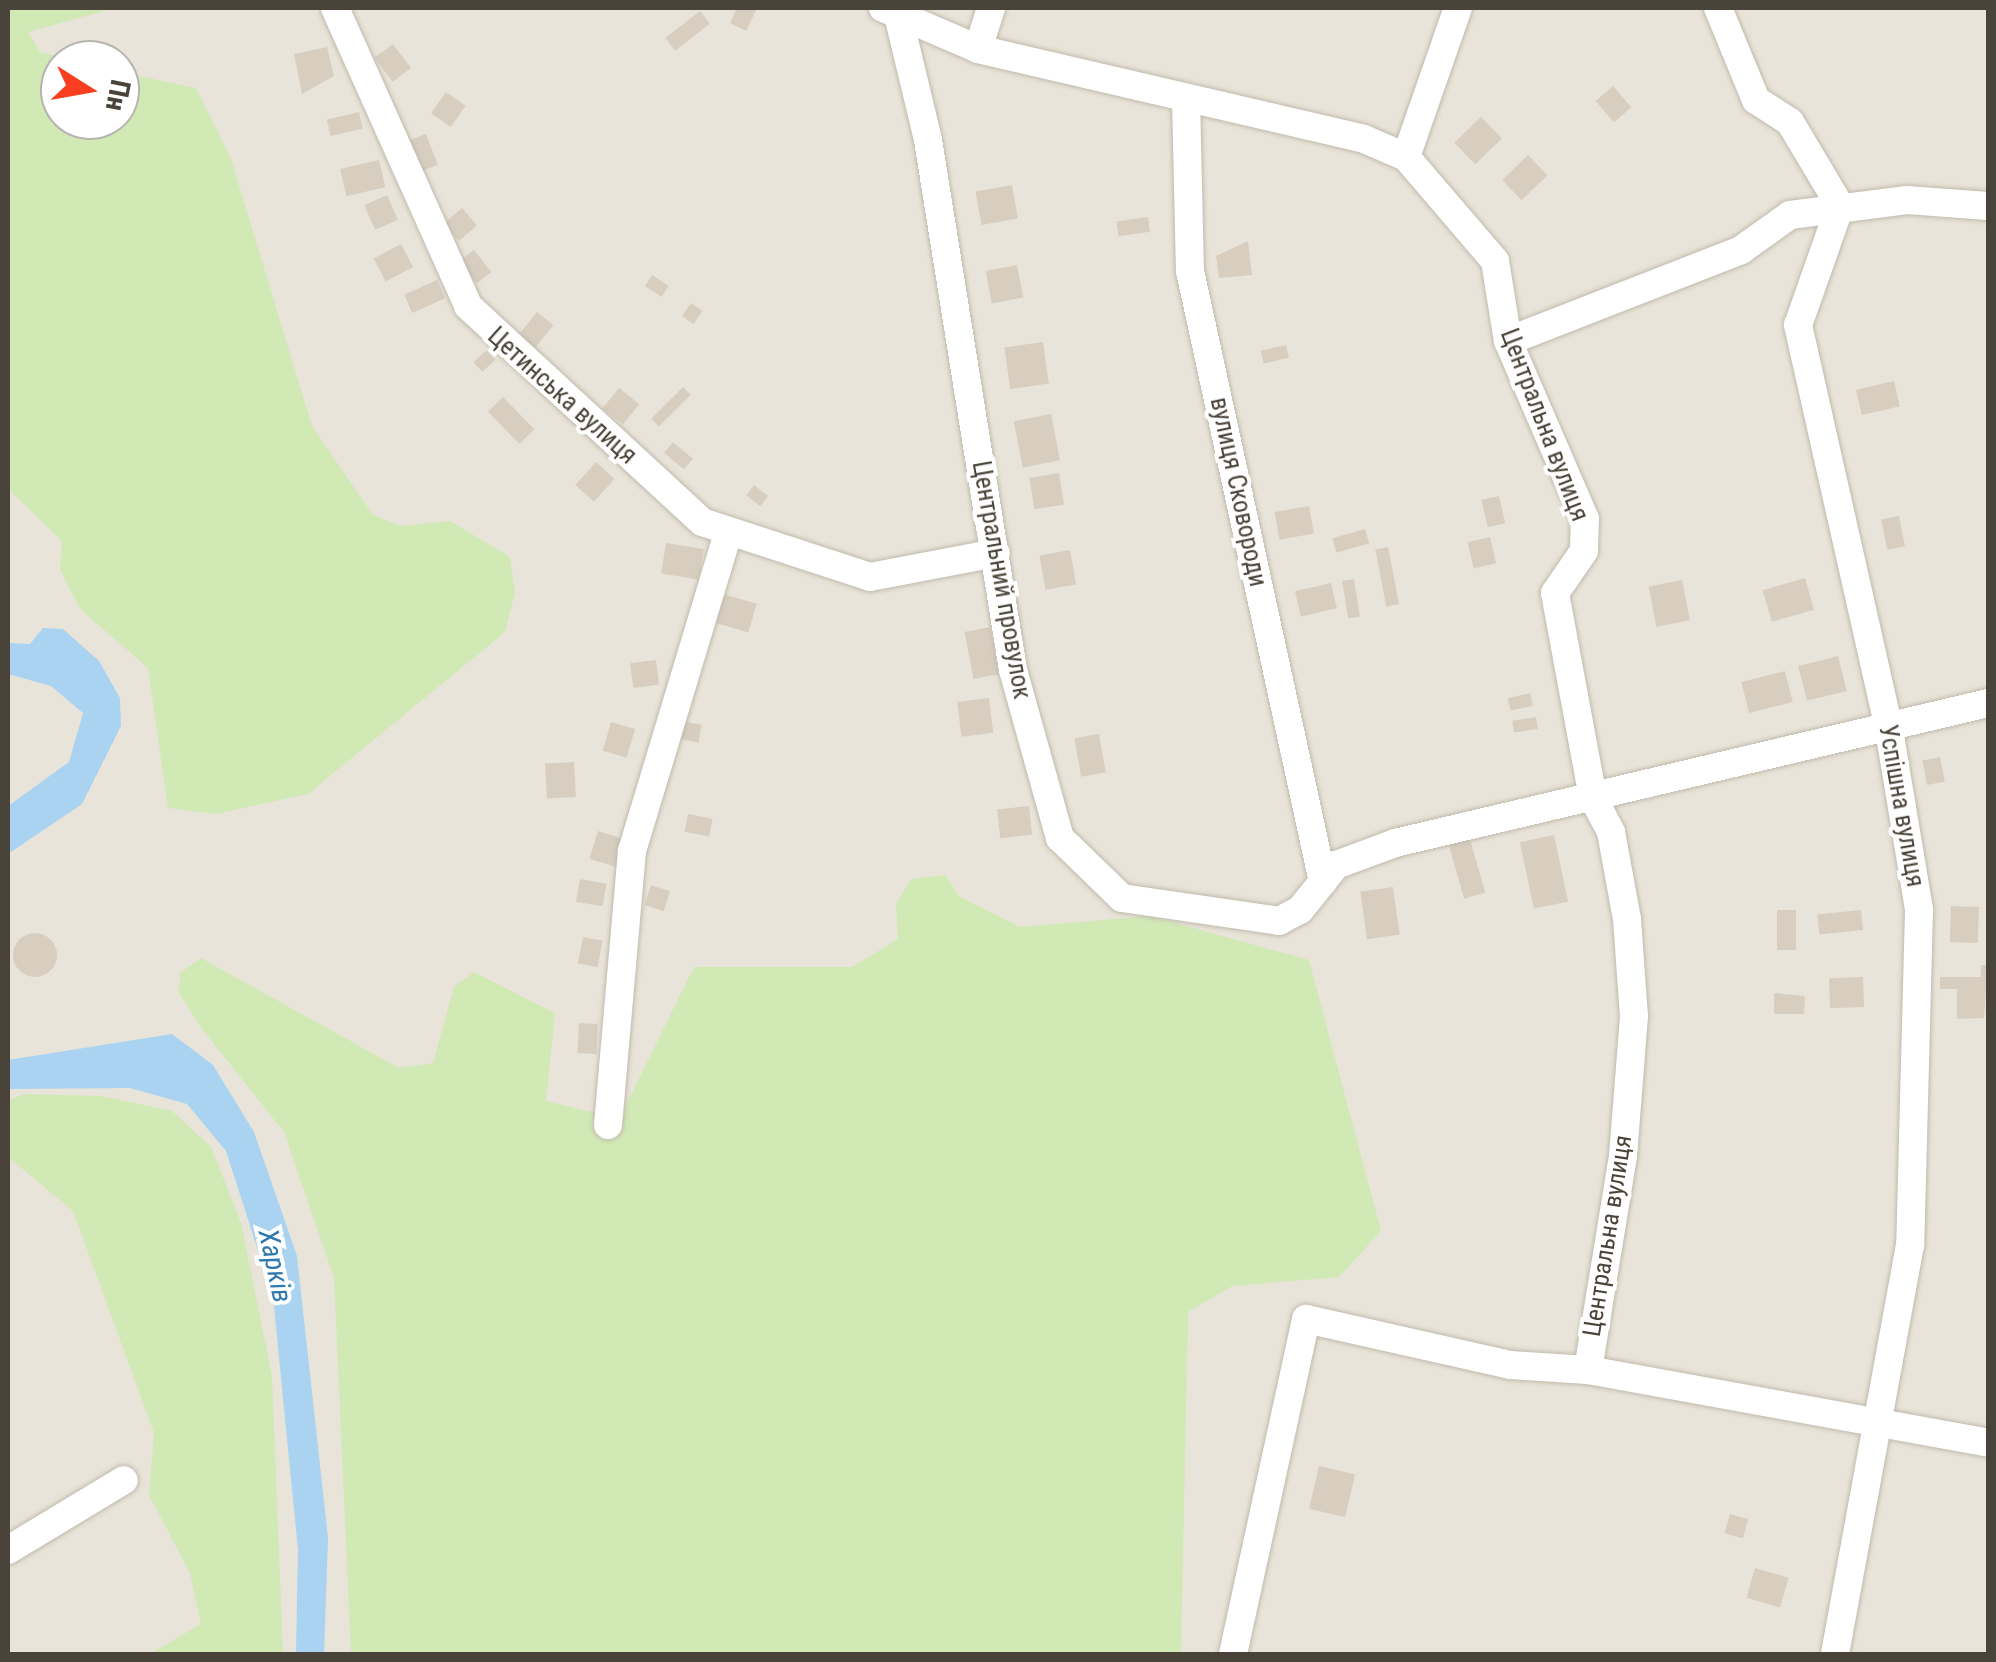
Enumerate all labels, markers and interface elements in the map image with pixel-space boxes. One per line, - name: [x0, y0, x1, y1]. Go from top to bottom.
- north arrow: [40, 40, 140, 140]
- text: Пн: [99, 77, 137, 114]
- street label: Цетинська вулиця: [481, 321, 643, 471]
- street label: Центральна вулиця: [1493, 325, 1595, 525]
- street label: вулиця Сковороди: [1203, 395, 1273, 589]
- street label: Центральний провулок: [965, 459, 1037, 701]
- street label: Успішна вулиця: [1872, 723, 1930, 889]
- street label: Центральна вулиця: [1577, 1133, 1639, 1339]
- water label: Харків: [251, 1226, 299, 1306]

